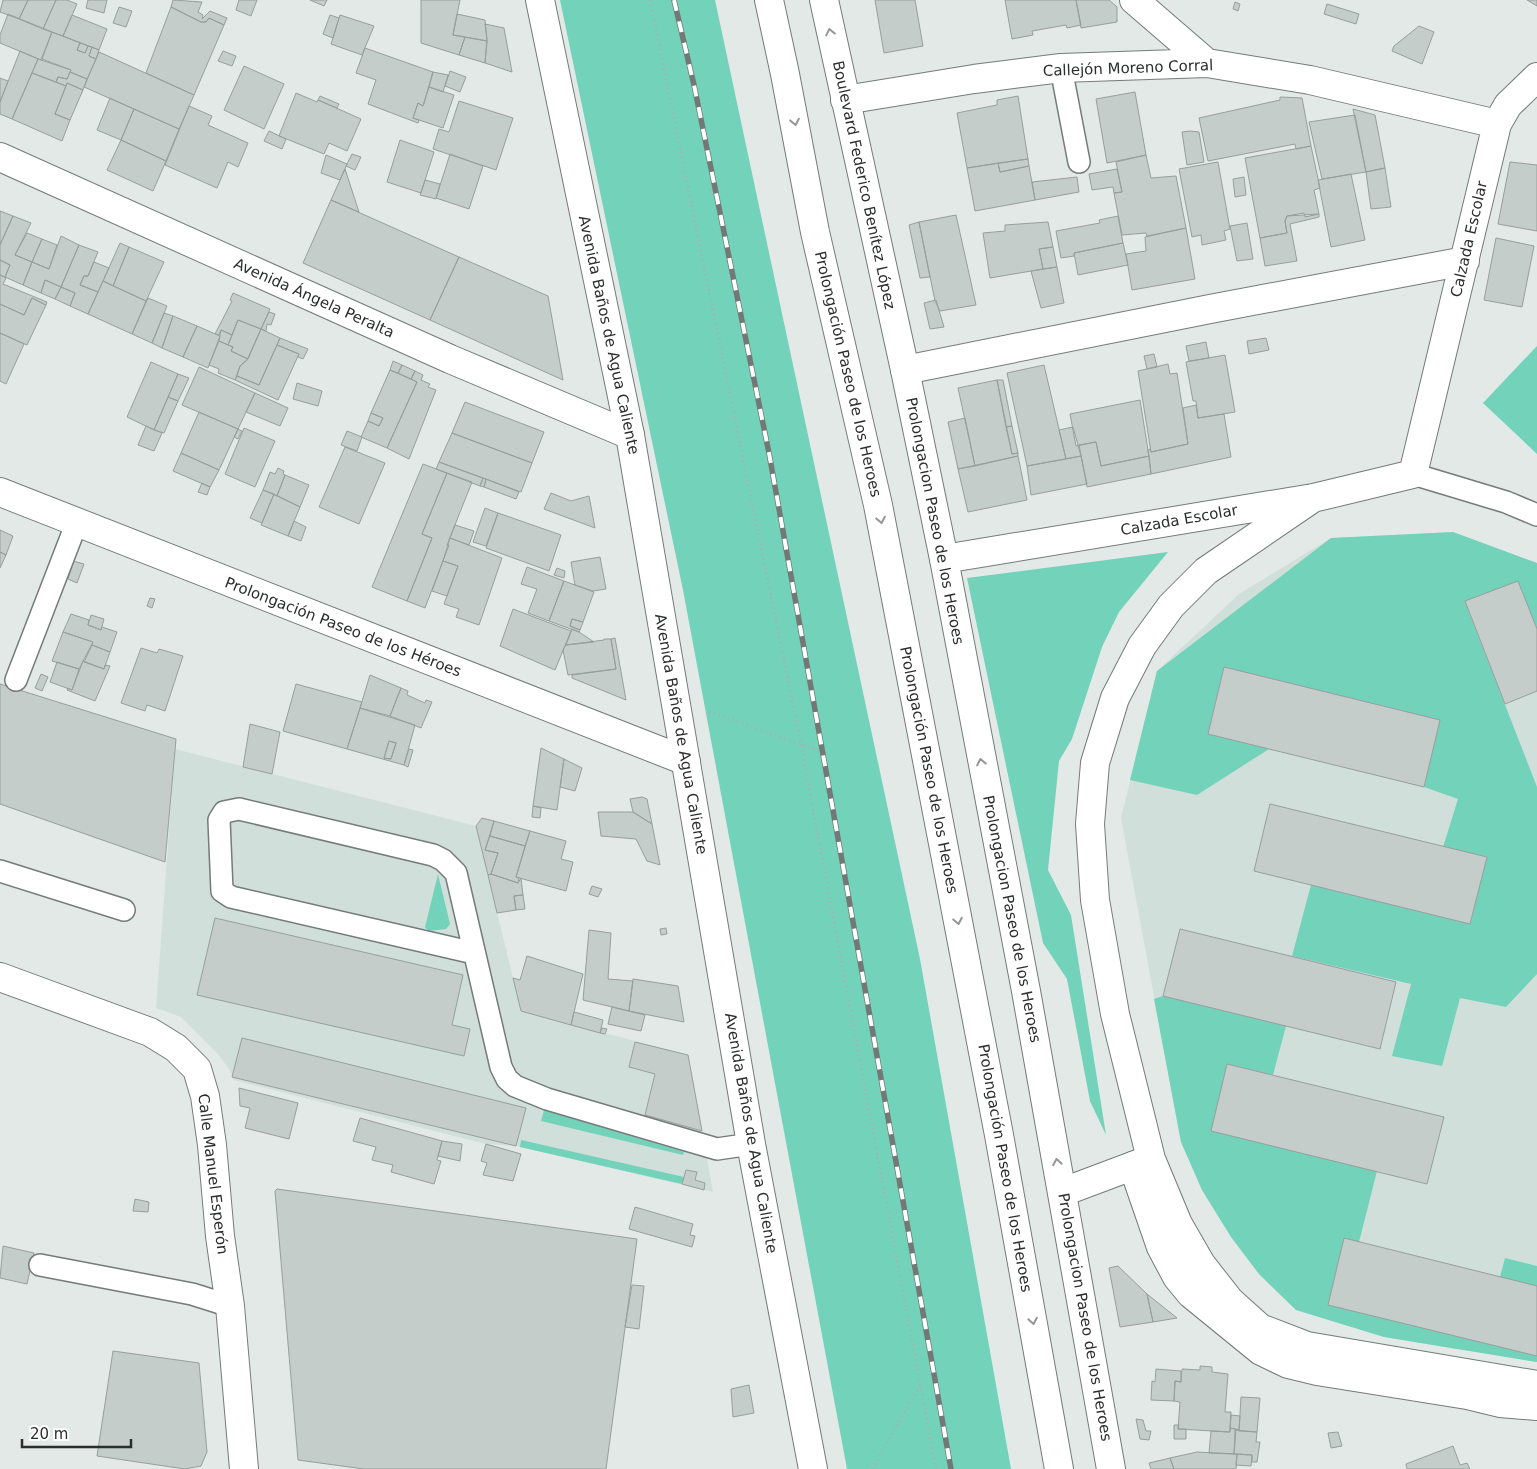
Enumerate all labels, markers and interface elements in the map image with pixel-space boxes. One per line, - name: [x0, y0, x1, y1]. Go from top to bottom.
- one-way arrow: [826, 27, 836, 36]
- street label: Callejón Moreno Corral: [1042, 56, 1214, 80]
- street label: Boulevard Federico Benítez López: [829, 59, 899, 311]
- one-way arrow: [789, 118, 799, 127]
- street label: Calzada Escolar: [1447, 178, 1491, 299]
- street label: Avenida Baños de Agua Caliente: [575, 214, 643, 456]
- street label: Prolongación Paseo de los Heroes: [811, 249, 885, 499]
- street label: Avenida Ángela Peralta: [231, 254, 397, 342]
- street label: Prolongacion Paseo de los Heroes: [902, 396, 968, 646]
- street label: Calzada Escolar: [1119, 501, 1240, 539]
- one-way arrow: [875, 516, 886, 525]
- street label: Prolongación Paseo de los Héroes: [222, 573, 464, 681]
- street label: Avenida Baños de Agua Caliente: [651, 612, 711, 856]
- street label: Prolongación Paseo de los Heroes: [896, 645, 962, 895]
- one-way arrow: [977, 758, 987, 767]
- street label: Prolongacion Paseo de los Heroes: [979, 794, 1045, 1044]
- one-way arrow: [952, 916, 963, 925]
- street label: Avenida Baños de Agua Caliente: [721, 1011, 781, 1255]
- street label: Prolongación Paseo de los Heroes: [974, 1042, 1036, 1294]
- street label: Calle Manuel Esperón: [194, 1093, 232, 1255]
- one-way arrow: [1053, 1158, 1063, 1167]
- street label: Prolongacion Paseo de los Heroes: [1054, 1191, 1116, 1443]
- one-way arrow: [1027, 1317, 1037, 1326]
- scale bar: [22, 1416, 131, 1448]
- text: 20 m: [30, 1425, 68, 1443]

